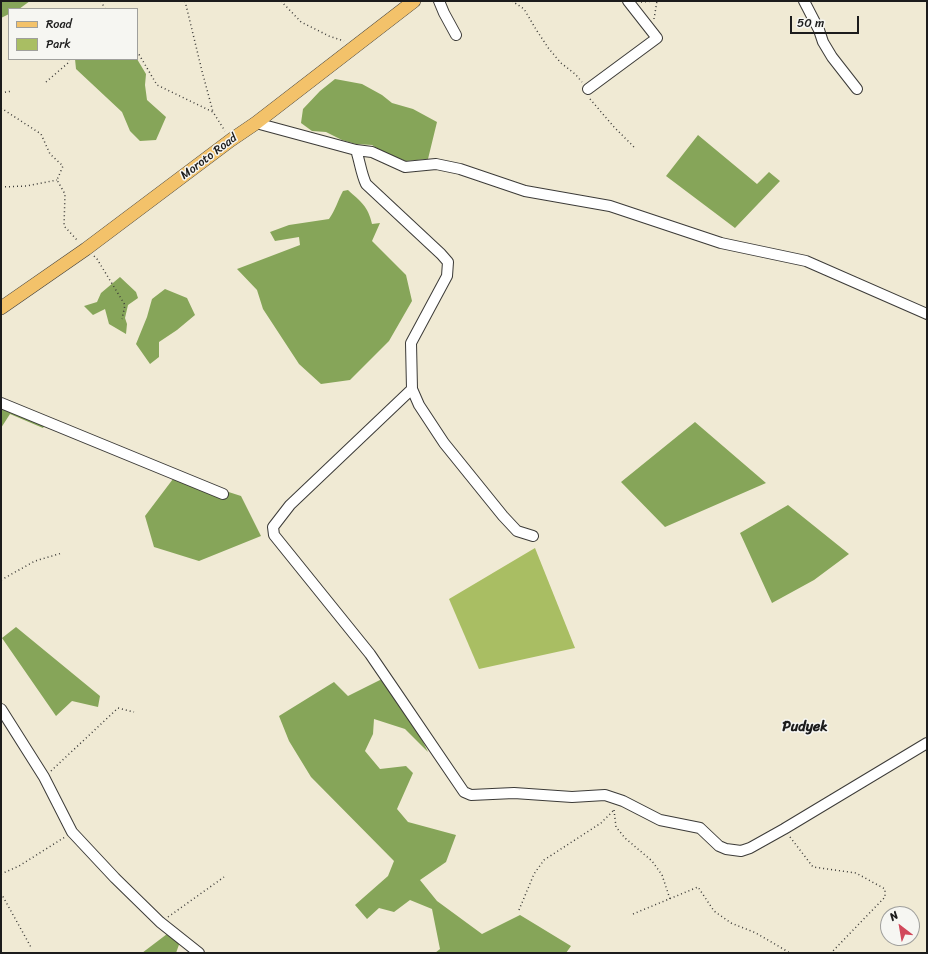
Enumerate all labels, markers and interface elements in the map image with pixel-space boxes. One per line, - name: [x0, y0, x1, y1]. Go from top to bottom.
- legend: [8, 8, 138, 60]
- scale bar: [792, 8, 861, 34]
- text: 50 m: [797, 12, 824, 34]
- text: Road: [46, 13, 72, 35]
- text: Park: [46, 33, 71, 55]
- street label: Moroto Road: [178, 131, 240, 183]
- district label: Pudyek: [782, 719, 828, 735]
- north arrow: [880, 906, 920, 946]
- text: N: [886, 906, 902, 926]

